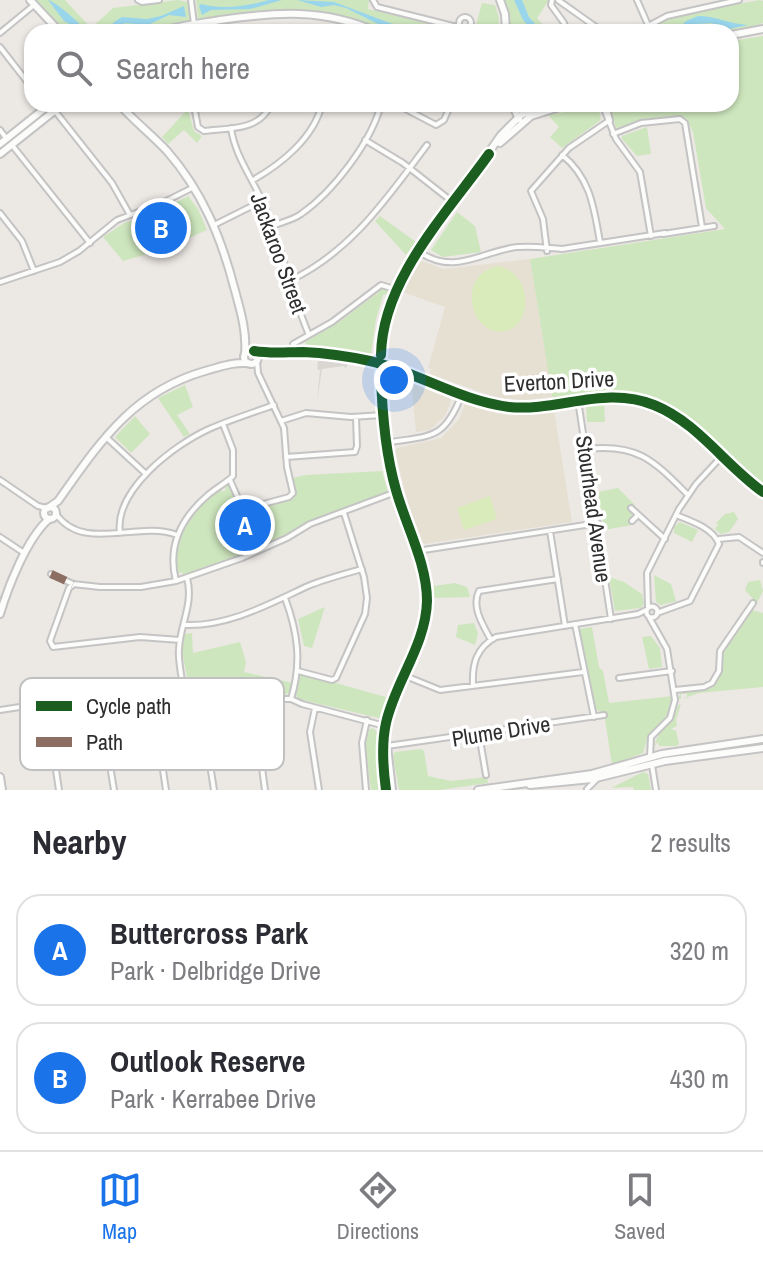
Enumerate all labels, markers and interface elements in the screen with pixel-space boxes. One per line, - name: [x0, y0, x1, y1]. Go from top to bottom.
- search box: [24, 24, 739, 112]
- icon: search: [52, 46, 96, 90]
- text: Search here: [116, 48, 250, 88]
- street label: Jackaroo Street: [243, 189, 315, 317]
- pin: B: [135, 198, 187, 258]
- your location: [374, 360, 414, 400]
- street label: Everton Drive: [503, 363, 615, 399]
- street label: Stourhead Avenue: [569, 434, 619, 584]
- pin: A: [219, 495, 271, 555]
- legend: [20, 678, 284, 770]
- text: Cycle path: [86, 691, 171, 721]
- street label: Plume Drive: [450, 708, 552, 754]
- text: Path: [86, 727, 123, 757]
- text: Nearby: [32, 819, 127, 865]
- text: 2 results: [650, 825, 731, 860]
- text: Buttercross Park: [110, 913, 308, 953]
- text: A: [52, 933, 68, 968]
- text: 320 m: [670, 933, 729, 968]
- text: Park · Delbridge Drive: [110, 953, 321, 988]
- text: Outlook Reserve: [110, 1041, 306, 1081]
- text: B: [52, 1061, 68, 1096]
- text: 430 m: [670, 1061, 729, 1096]
- text: Park · Kerrabee Drive: [110, 1081, 316, 1116]
- tab: Map: [98, 1168, 142, 1246]
- tab: Directions: [337, 1168, 419, 1246]
- tab: Saved: [614, 1168, 665, 1246]

